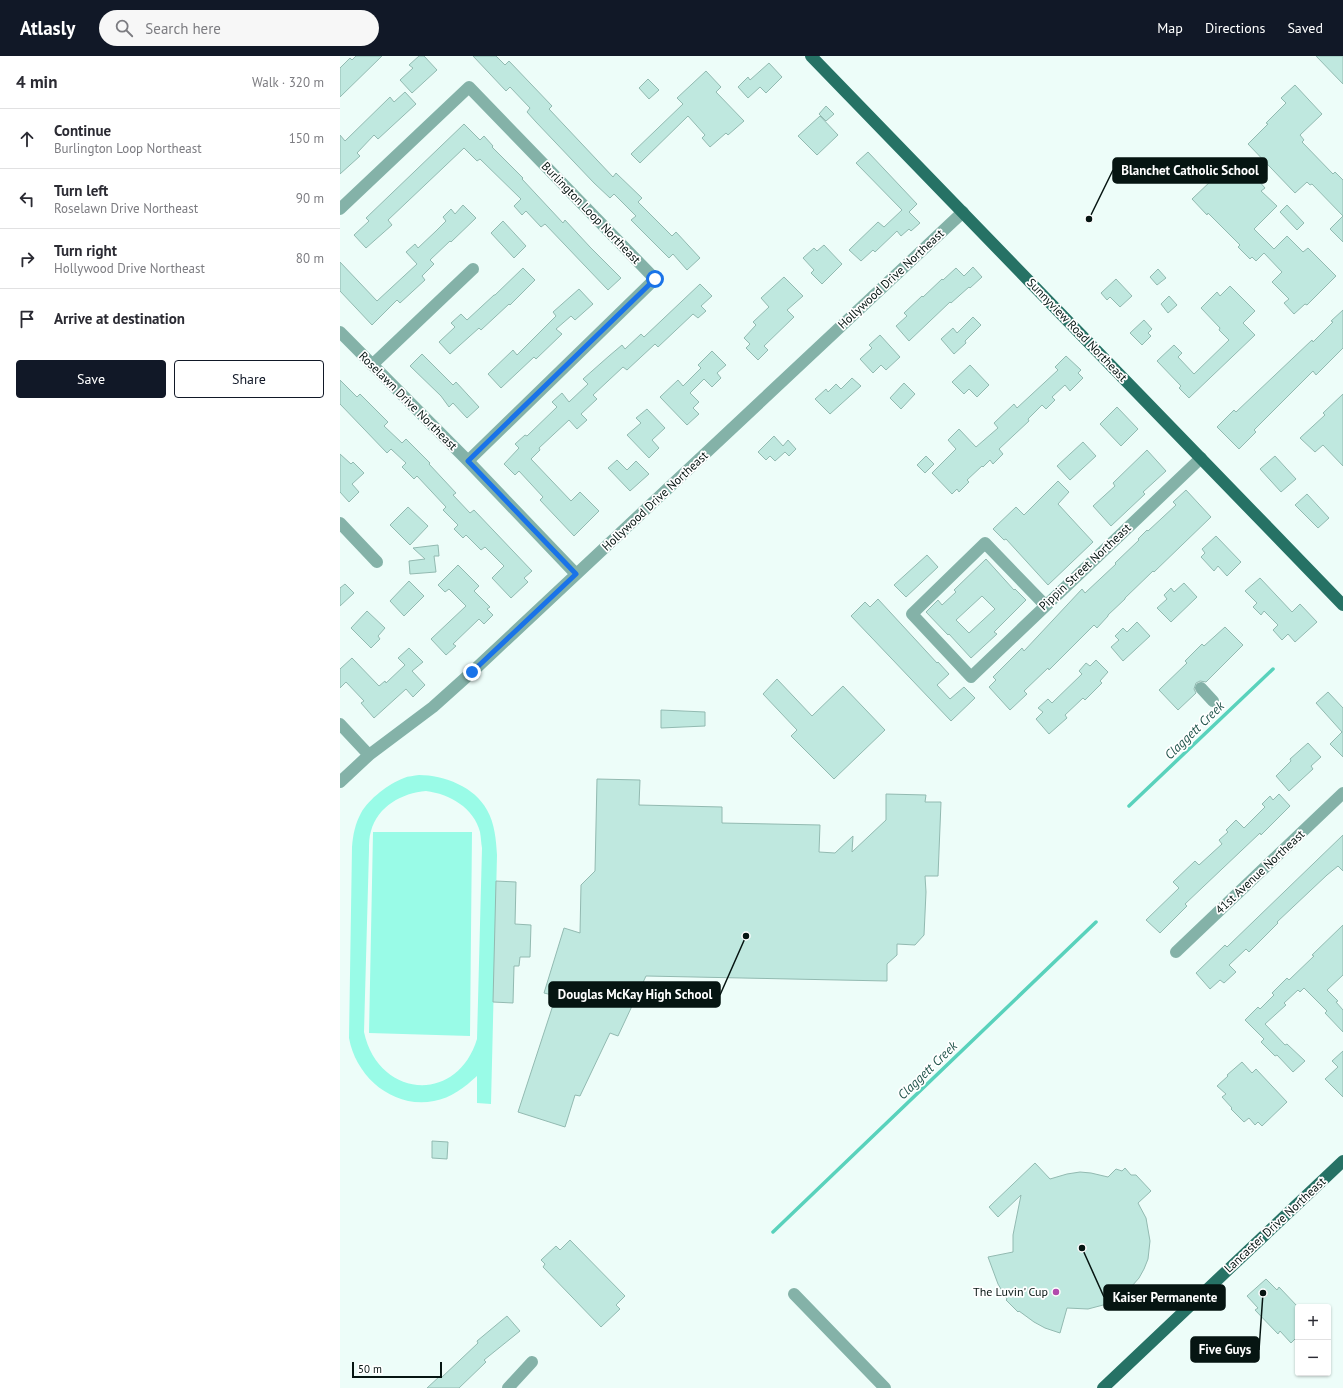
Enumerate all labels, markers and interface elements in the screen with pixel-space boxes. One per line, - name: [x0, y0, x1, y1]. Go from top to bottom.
- search box: [99, 10, 379, 46]
- text: Atlasly: [20, 16, 75, 40]
- icon: search: [113, 17, 135, 39]
- text: Search here: [145, 19, 221, 38]
- text: Map: [1157, 19, 1183, 37]
- text: Directions: [1205, 19, 1265, 37]
- text: Saved: [1287, 19, 1323, 37]
- text: 4 min: [16, 71, 57, 93]
- text: Walk · 320 m: [252, 74, 324, 91]
- text: Continue: [54, 121, 111, 140]
- icon: ahead: [16, 128, 38, 150]
- text: 150 m: [289, 130, 324, 147]
- text: Burlington Loop Northeast: [54, 140, 202, 157]
- street label: Burlington Loop Northeast: [539, 158, 644, 267]
- callout: Blanchet Catholic School: [1113, 158, 1267, 183]
- text: Blanchet Catholic School: [1121, 162, 1259, 179]
- text: Turn left: [54, 181, 108, 200]
- icon: left: [16, 188, 38, 210]
- text: 90 m: [296, 190, 324, 207]
- text: Roselawn Drive Northeast: [54, 200, 198, 217]
- street label: Hollywood Drive Northeast: [835, 226, 947, 332]
- text: Turn right: [54, 241, 117, 260]
- icon: right: [16, 248, 38, 270]
- text: 80 m: [296, 250, 324, 267]
- text: Hollywood Drive Northeast: [54, 260, 205, 277]
- route start: [646, 270, 664, 288]
- street label: Sunnyview Road Northeast: [1024, 275, 1131, 384]
- icon: arrive: [16, 308, 38, 330]
- text: Arrive at destination: [54, 309, 185, 328]
- street label: Roselawn Drive Northeast: [356, 348, 461, 453]
- button: Save: [16, 360, 166, 398]
- button: Share: [174, 360, 324, 398]
- street label: Hollywood Drive Northeast: [599, 448, 711, 554]
- street label: Pippin Street Northeast: [1035, 520, 1134, 613]
- route end: [463, 663, 481, 681]
- water label: Claggett Creek: [1161, 697, 1229, 763]
- street label: 41st Avenue Northeast: [1212, 826, 1307, 917]
- callout: Douglas McKay High School: [549, 982, 720, 1007]
- text: Douglas McKay High School: [558, 986, 712, 1003]
- water label: Claggett Creek: [894, 1037, 962, 1103]
- street label: Lancaster Drive Northeast: [1221, 1174, 1328, 1275]
- place label: The Luvin' Cup: [973, 1284, 1048, 1299]
- callout: Kaiser Permanente: [1104, 1285, 1225, 1310]
- marker: The Luvin' Cup: [1051, 1287, 1061, 1297]
- text: Kaiser Permanente: [1113, 1289, 1218, 1306]
- map controls: [1295, 1304, 1331, 1376]
- button: +: [1295, 1304, 1331, 1340]
- callout: Five Guys: [1191, 1337, 1259, 1362]
- button: −: [1295, 1340, 1331, 1376]
- text: Five Guys: [1199, 1341, 1252, 1358]
- scale bar: [352, 1360, 442, 1379]
- text: 50 m: [358, 1362, 382, 1376]

